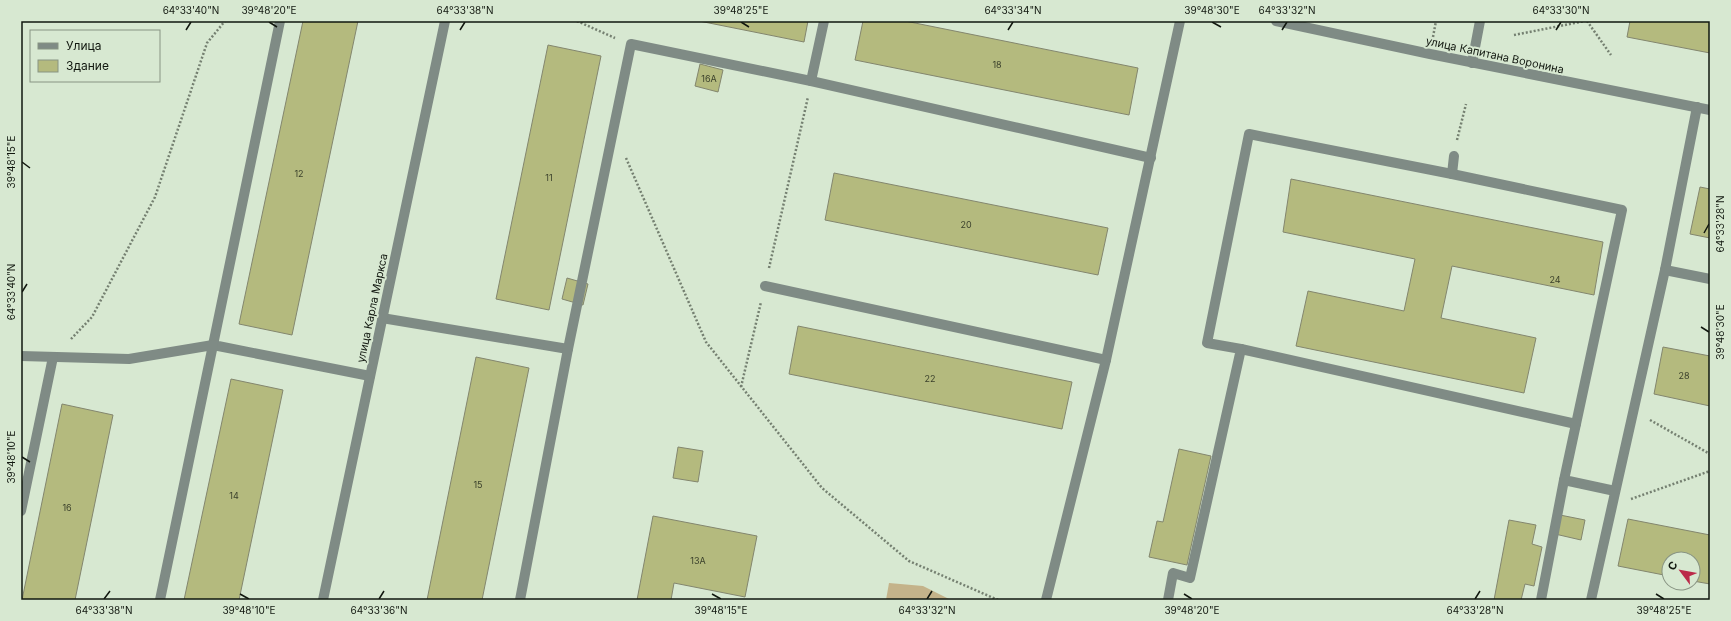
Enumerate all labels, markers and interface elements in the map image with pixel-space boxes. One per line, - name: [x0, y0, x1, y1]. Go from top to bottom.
- text: 64°33'40"N: [163, 4, 219, 16]
- text: 39°48'20"E: [241, 4, 297, 16]
- text: 64°33'38"N: [437, 4, 493, 16]
- text: 39°48'25"E: [714, 4, 768, 16]
- text: 64°33'34"N: [984, 4, 1042, 16]
- text: 39°48'30"E: [1184, 4, 1240, 16]
- text: 64°33'32"N: [1259, 4, 1315, 16]
- text: 64°33'30"N: [1532, 4, 1590, 16]
- legend: [30, 30, 160, 82]
- street label: улица Капитана Воронина: [1425, 34, 1565, 76]
- text: Улица: [66, 38, 101, 53]
- text: Здание: [66, 58, 109, 73]
- house number: 18: [992, 59, 1002, 70]
- house number: 16А: [701, 73, 717, 84]
- text: 39°48'15"E: [5, 136, 17, 188]
- house number: 12: [294, 168, 304, 179]
- house number: 11: [545, 172, 553, 183]
- text: 64°33'28"N: [1714, 196, 1726, 252]
- house number: 20: [960, 219, 972, 230]
- street label: улица Карла Маркса: [354, 252, 390, 364]
- text: 64°33'40"N: [5, 264, 17, 320]
- house number: 24: [1549, 274, 1561, 285]
- text: 39°48'30"E: [1714, 304, 1726, 360]
- house number: 28: [1678, 370, 1690, 381]
- house number: 22: [925, 373, 935, 384]
- text: 39°48'10"E: [5, 430, 17, 484]
- house number: 15: [473, 479, 483, 490]
- house number: 14: [229, 490, 239, 501]
- house number: 16: [62, 502, 72, 513]
- north arrow: [1661, 551, 1701, 591]
- house number: 13А: [690, 555, 706, 566]
- text: С: [1664, 559, 1681, 573]
- text: 64°33'38"N: [76, 604, 132, 616]
- text: 39°48'10"E: [222, 604, 276, 616]
- text: 64°33'36"N: [351, 604, 407, 616]
- text: 39°48'15"E: [695, 604, 747, 616]
- text: 64°33'32"N: [899, 604, 955, 616]
- text: 39°48'20"E: [1164, 604, 1220, 616]
- text: 64°33'28"N: [1447, 604, 1503, 616]
- text: 39°48'25"E: [1637, 604, 1691, 616]

